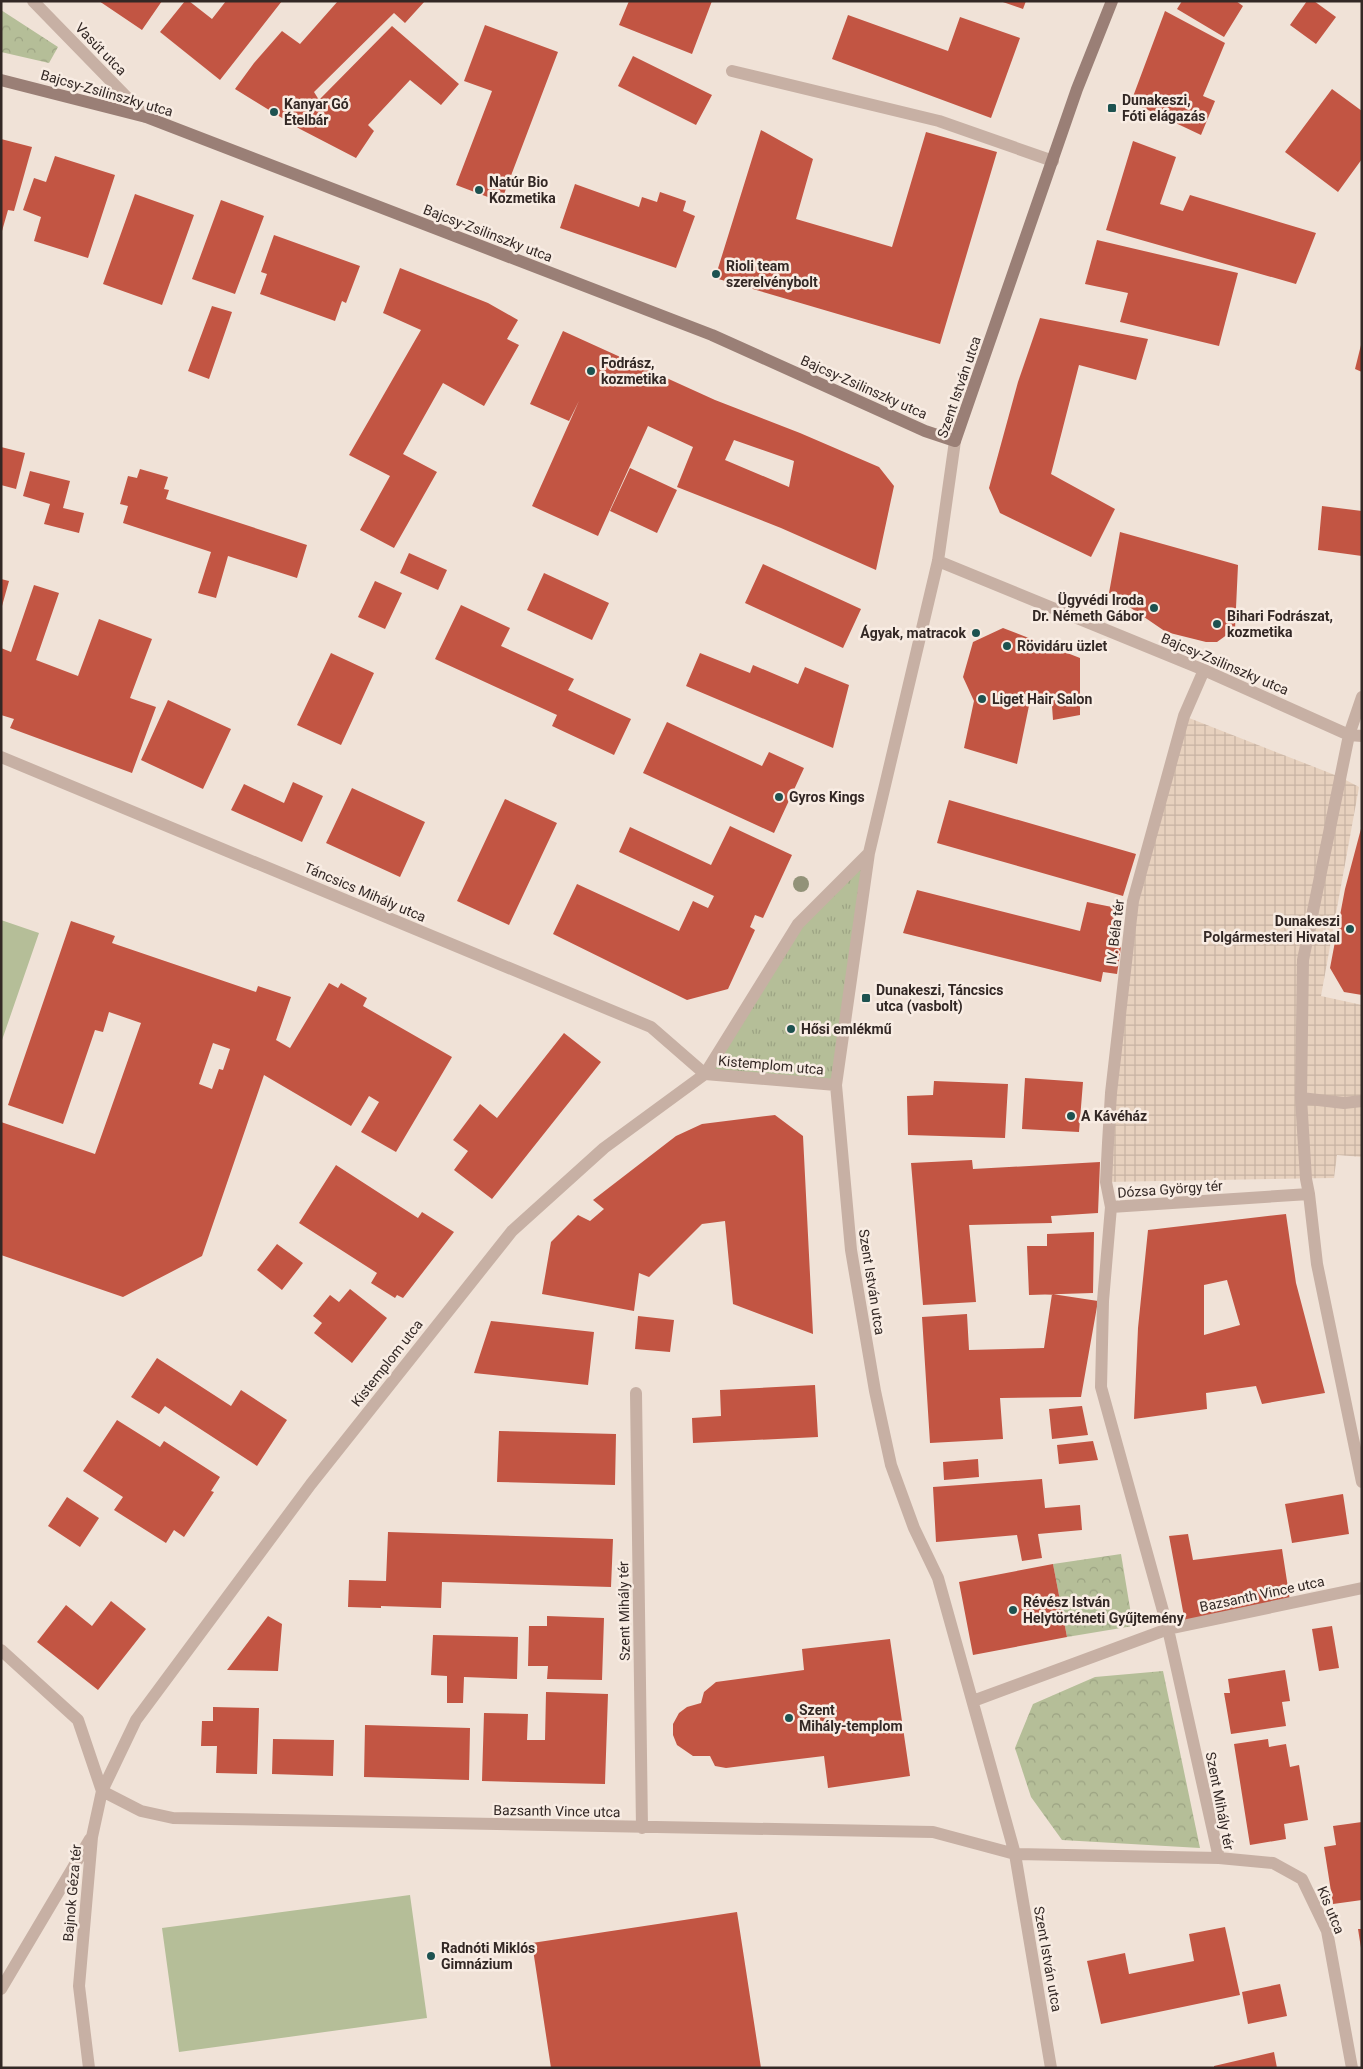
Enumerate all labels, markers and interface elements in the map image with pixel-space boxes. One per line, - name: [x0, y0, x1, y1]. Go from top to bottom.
- street label: Vasút utca: [72, 20, 130, 78]
- street label: Bajcsy-Zsilinszky utca: [39, 66, 175, 120]
- place label: Dunakeszi, Fóti elágazás: [1122, 92, 1205, 124]
- place label: Kanyar Gó Ételbár: [284, 96, 349, 128]
- marker: Dunakeszi, Fóti elágazás: [1106, 102, 1118, 114]
- marker: Kanyar Gó Ételbár: [268, 106, 280, 118]
- place label: Natúr Bio Kozmetika: [489, 174, 556, 206]
- marker: Natúr Bio Kozmetika: [473, 184, 485, 196]
- street label: Bajcsy-Zsilinszky utca: [421, 201, 555, 265]
- place label: Rioli team szerelvénybolt: [726, 258, 818, 290]
- marker: Rioli team szerelvénybolt: [710, 268, 722, 280]
- street label: Szent István utca: [934, 334, 984, 440]
- street label: Bajcsy-Zsilinszky utca: [798, 352, 930, 422]
- place label: Fodrász, kozmetika: [601, 355, 667, 387]
- marker: Fodrász, kozmetika: [585, 365, 597, 377]
- place label: Ügyvédi Iroda Dr. Németh Gábor: [1032, 592, 1144, 624]
- marker: Ügyvédi Iroda Dr. Németh Gábor: [1148, 602, 1160, 614]
- place label: Bihari Fodrászat, kozmetika: [1227, 608, 1333, 640]
- marker: Bihari Fodrászat, kozmetika: [1211, 618, 1223, 630]
- place label: Ágyak, matracok: [860, 624, 967, 641]
- marker: Ágyak, matracok: [970, 627, 982, 639]
- street label: Bajcsy-Zsilinszky utca: [1159, 630, 1291, 698]
- place label: Rövidáru üzlet: [1017, 638, 1108, 654]
- marker: Rövidáru üzlet: [1001, 640, 1013, 652]
- place label: Liget Hair Salon: [992, 691, 1092, 707]
- marker: Liget Hair Salon: [976, 693, 988, 705]
- place label: Gyros Kings: [789, 789, 865, 805]
- marker: Gyros Kings: [773, 791, 785, 803]
- street label: Táncsics Mihály utca: [302, 859, 428, 925]
- street label: IV. Béla tér: [1103, 898, 1127, 966]
- place label: Dunakeszi Polgármesteri Hivatal: [1203, 913, 1340, 945]
- marker: Dunakeszi Polgármesteri Hivatal: [1344, 923, 1356, 935]
- place label: Dunakeszi, Táncsics utca (vasbolt): [876, 982, 1003, 1015]
- marker: Dunakeszi, Táncsics utca (vasbolt): [860, 992, 872, 1004]
- place label: Hősi emlékmű: [801, 1021, 892, 1037]
- marker: Hősi emlékmű: [785, 1023, 797, 1035]
- street label: Kistemplom utca: [718, 1052, 824, 1078]
- place label: A Kávéház: [1081, 1108, 1147, 1124]
- marker: A Kávéház: [1065, 1110, 1077, 1122]
- street label: Dózsa György tér: [1117, 1177, 1224, 1201]
- street label: Szent István utca: [856, 1228, 888, 1336]
- street label: Kistemplom utca: [348, 1316, 426, 1410]
- street label: Szent Mihály tér: [615, 1561, 633, 1661]
- street label: Bazsanth Vince utca: [1198, 1573, 1326, 1615]
- place label: Révész István Helytörténeti Gyűjtemény: [1023, 1594, 1185, 1626]
- marker: Révész István Helytörténeti Gyűjtemény: [1007, 1604, 1019, 1616]
- place label: Szent Mihály-templom: [799, 1702, 903, 1734]
- marker: Szent Mihály-templom: [783, 1712, 795, 1724]
- street label: Szent Mihály tér: [1203, 1751, 1237, 1852]
- street label: Bazsanth Vince utca: [493, 1802, 621, 1820]
- street label: Bajnok Géza tér: [60, 1843, 84, 1942]
- street label: Kis utca: [1314, 1884, 1348, 1936]
- street label: Szent István utca: [1031, 1905, 1065, 2013]
- place label: Radnóti Miklós Gimnázium: [441, 1940, 535, 1972]
- marker: Radnóti Miklós Gimnázium: [425, 1950, 437, 1962]

